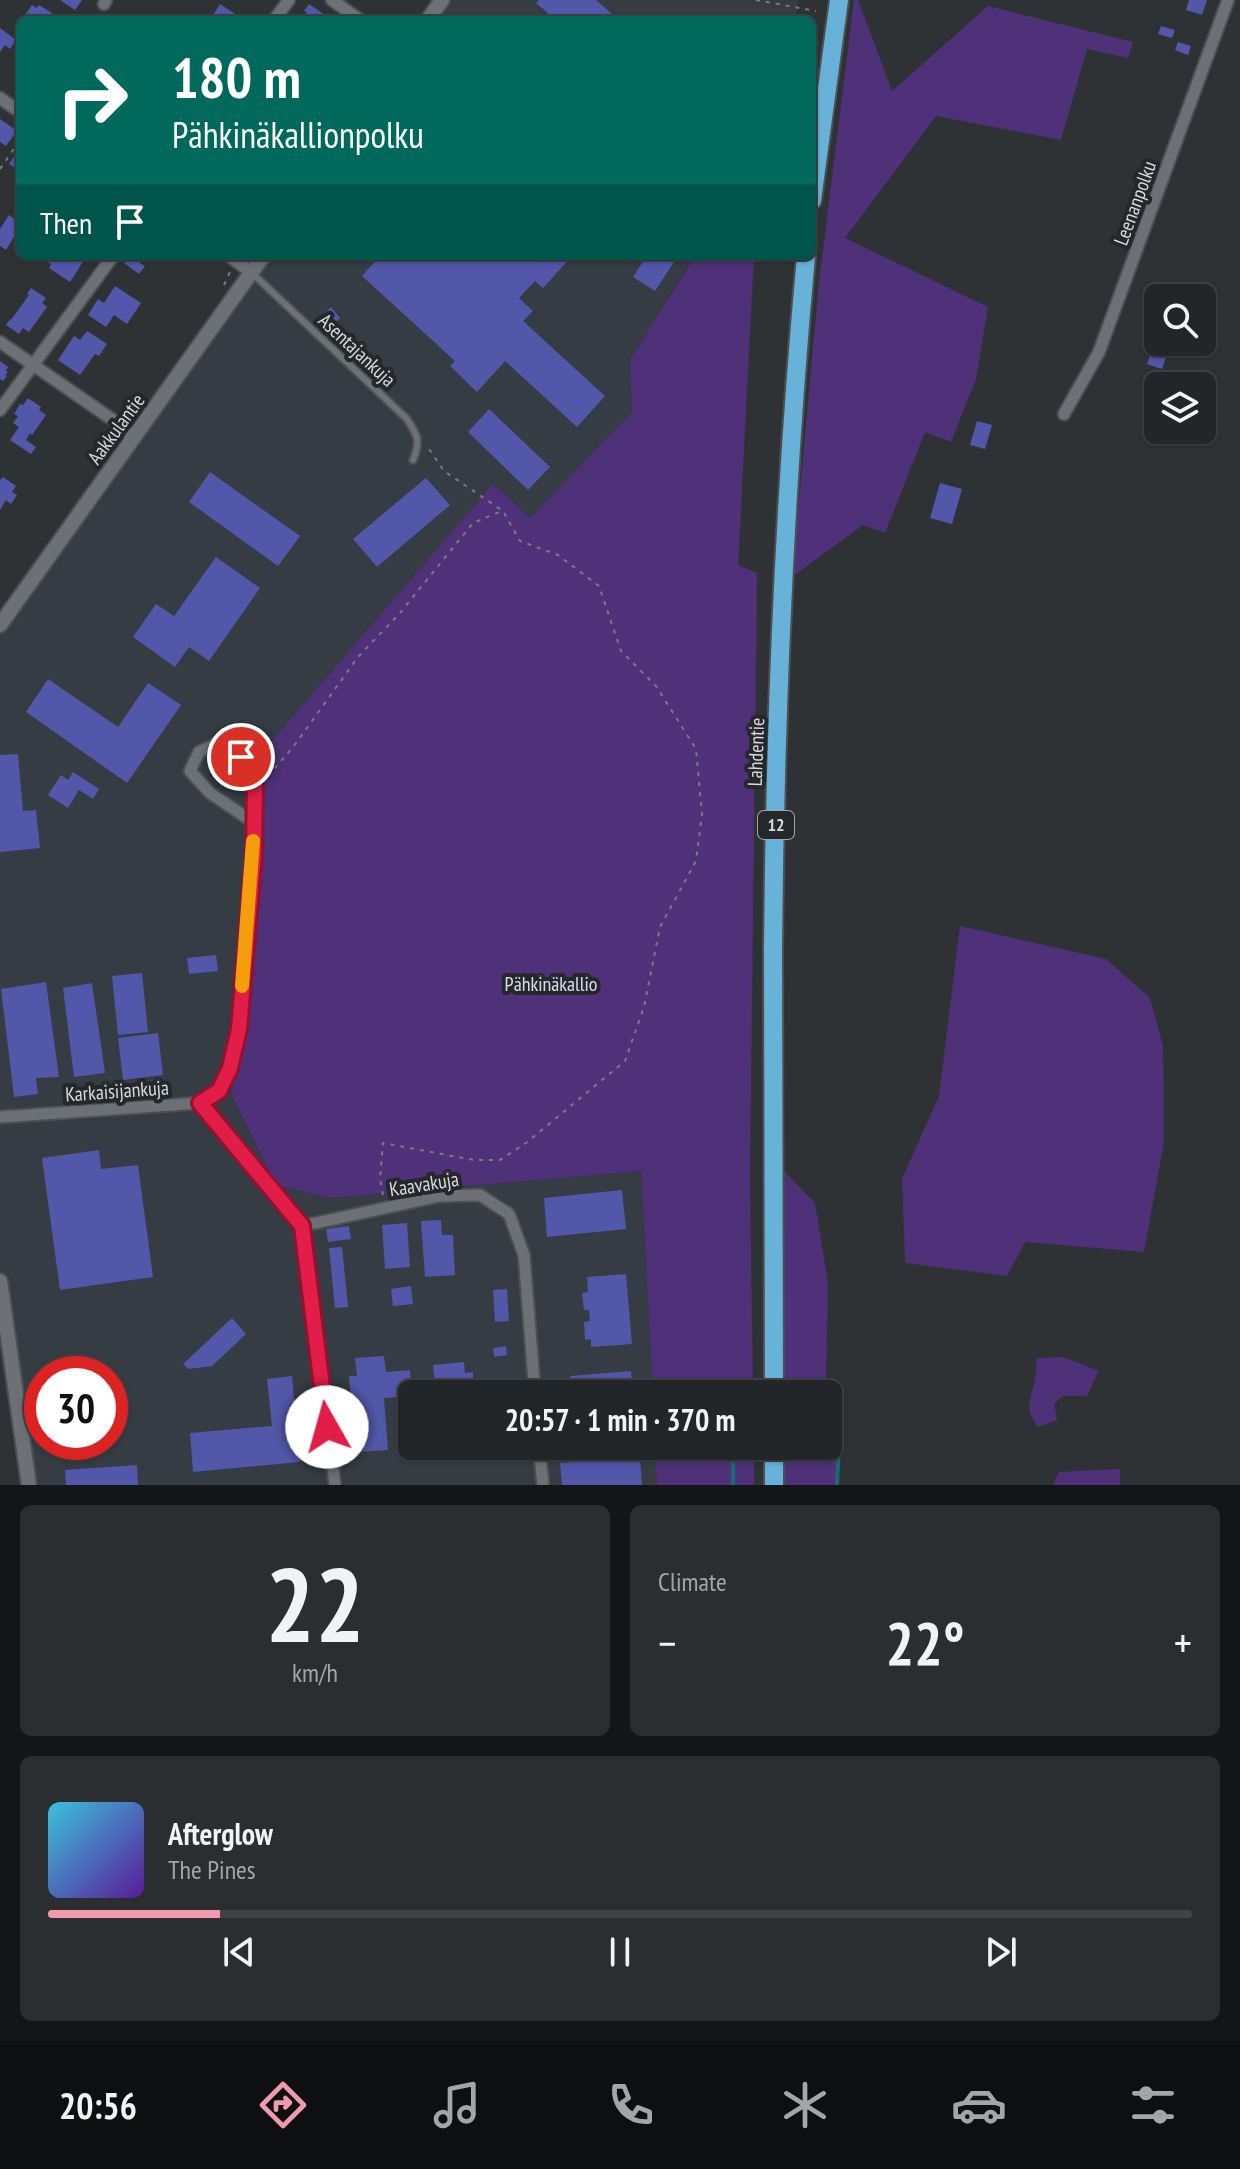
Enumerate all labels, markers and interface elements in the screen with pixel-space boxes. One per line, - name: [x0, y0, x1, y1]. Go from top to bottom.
- text: 180 m: [172, 41, 301, 113]
- icon: right: [40, 48, 144, 152]
- text: Pähkinäkallionpolku: [172, 111, 424, 158]
- street label: Leenanpolku: [1108, 157, 1162, 249]
- icon: arrive: [108, 200, 152, 244]
- text: Then: [40, 203, 92, 242]
- map controls: [1144, 284, 1216, 444]
- button: search: [1144, 284, 1216, 356]
- street label: Asentajankuja: [313, 308, 401, 392]
- button: layers: [1144, 372, 1216, 444]
- street label: Aakkulantie: [82, 389, 150, 469]
- street label: Lahdentie: [742, 717, 770, 787]
- pin: [207, 723, 275, 791]
- icon: arrive: [219, 735, 263, 779]
- road number: 12: [758, 811, 794, 839]
- park label: Pähkinäkallio: [505, 971, 597, 997]
- street label: Karkaisijankuja: [64, 1074, 170, 1108]
- street label: Kaavakuja: [387, 1166, 461, 1202]
- speed limit sign: 30: [24, 1356, 128, 1460]
- position arrow: [285, 1385, 369, 1469]
- text: 20:57 · 1 min · 370 m: [505, 1400, 735, 1439]
- text: 22: [265, 1536, 365, 1671]
- text: Climate: [658, 1565, 727, 1598]
- text: 22°: [885, 1604, 965, 1682]
- text: −: [658, 1614, 676, 1671]
- text: +: [1174, 1614, 1192, 1671]
- text: km/h: [292, 1656, 338, 1689]
- text: Afterglow: [168, 1814, 273, 1853]
- text: The Pines: [168, 1853, 256, 1886]
- icon: previous: [217, 1930, 261, 1974]
- icon: pause: [598, 1930, 642, 1974]
- icon: next: [979, 1930, 1023, 1974]
- icon: directions: [255, 2077, 311, 2133]
- icon: music: [429, 2077, 485, 2133]
- icon: phone: [603, 2077, 659, 2133]
- icon: climate: [777, 2077, 833, 2133]
- icon: car: [951, 2077, 1007, 2133]
- icon: filters: [1125, 2077, 1181, 2133]
- text: 20:56: [59, 2082, 137, 2129]

